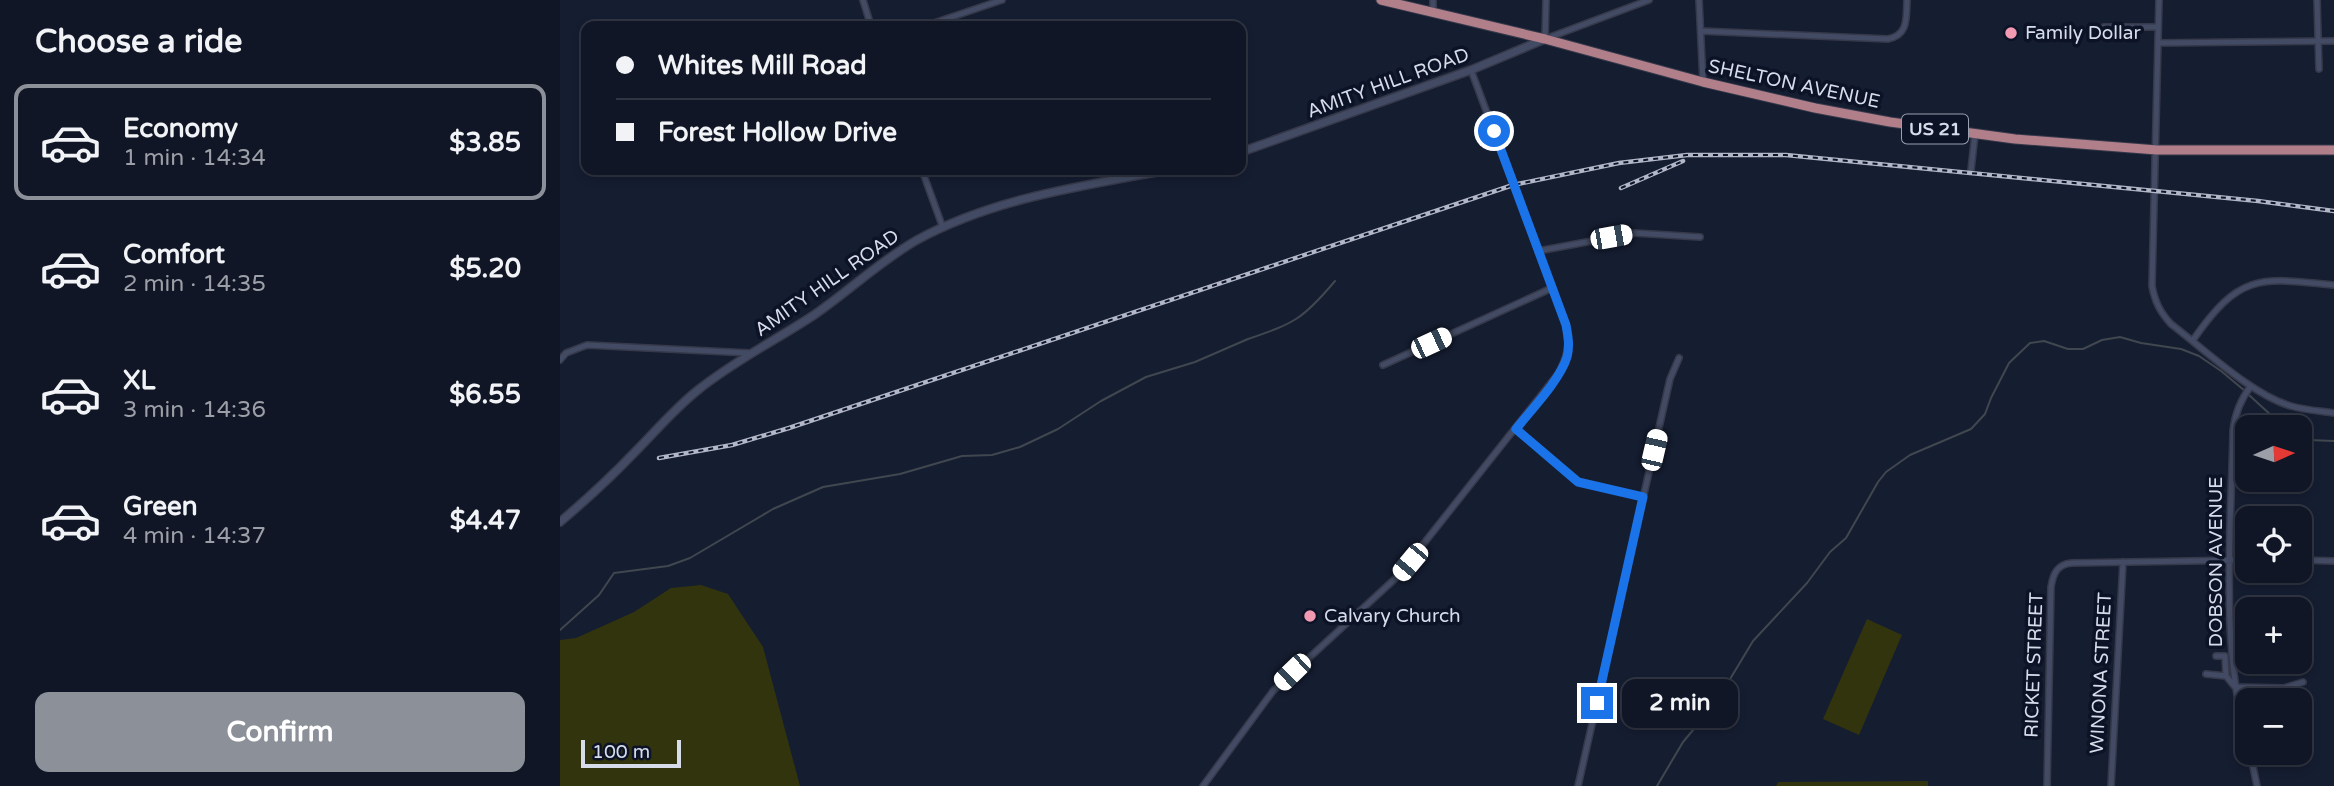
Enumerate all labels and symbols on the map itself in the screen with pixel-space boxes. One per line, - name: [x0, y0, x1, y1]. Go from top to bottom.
- place label: Family Dollar: [2025, 22, 2141, 44]
- marker: Family Dollar: [2003, 25, 2019, 41]
- street label: AMITY HILL ROAD: [1304, 43, 1472, 123]
- street label: SHELTON AVENUE: [1706, 55, 1882, 113]
- road number: US 21: [1902, 114, 1968, 144]
- route start: [1478, 115, 1510, 147]
- car: [1589, 223, 1634, 251]
- street label: AMITY HILL ROAD: [751, 225, 903, 341]
- car: [1408, 325, 1455, 361]
- north arrow: [2235, 415, 2312, 492]
- car: [1640, 427, 1669, 473]
- street label: DOBSON AVENUE: [2205, 477, 2227, 647]
- car: [1389, 539, 1432, 585]
- street label: WINONA STREET: [2086, 591, 2116, 754]
- street label: RICKET STREET: [2020, 592, 2048, 738]
- place label: Calvary Church: [1324, 605, 1461, 627]
- marker: Calvary Church: [1302, 608, 1318, 624]
- car: [1270, 650, 1315, 694]
- callout: 2 min: [1622, 678, 1737, 728]
- route end: [1581, 687, 1613, 719]
- scale bar: [581, 737, 681, 769]

